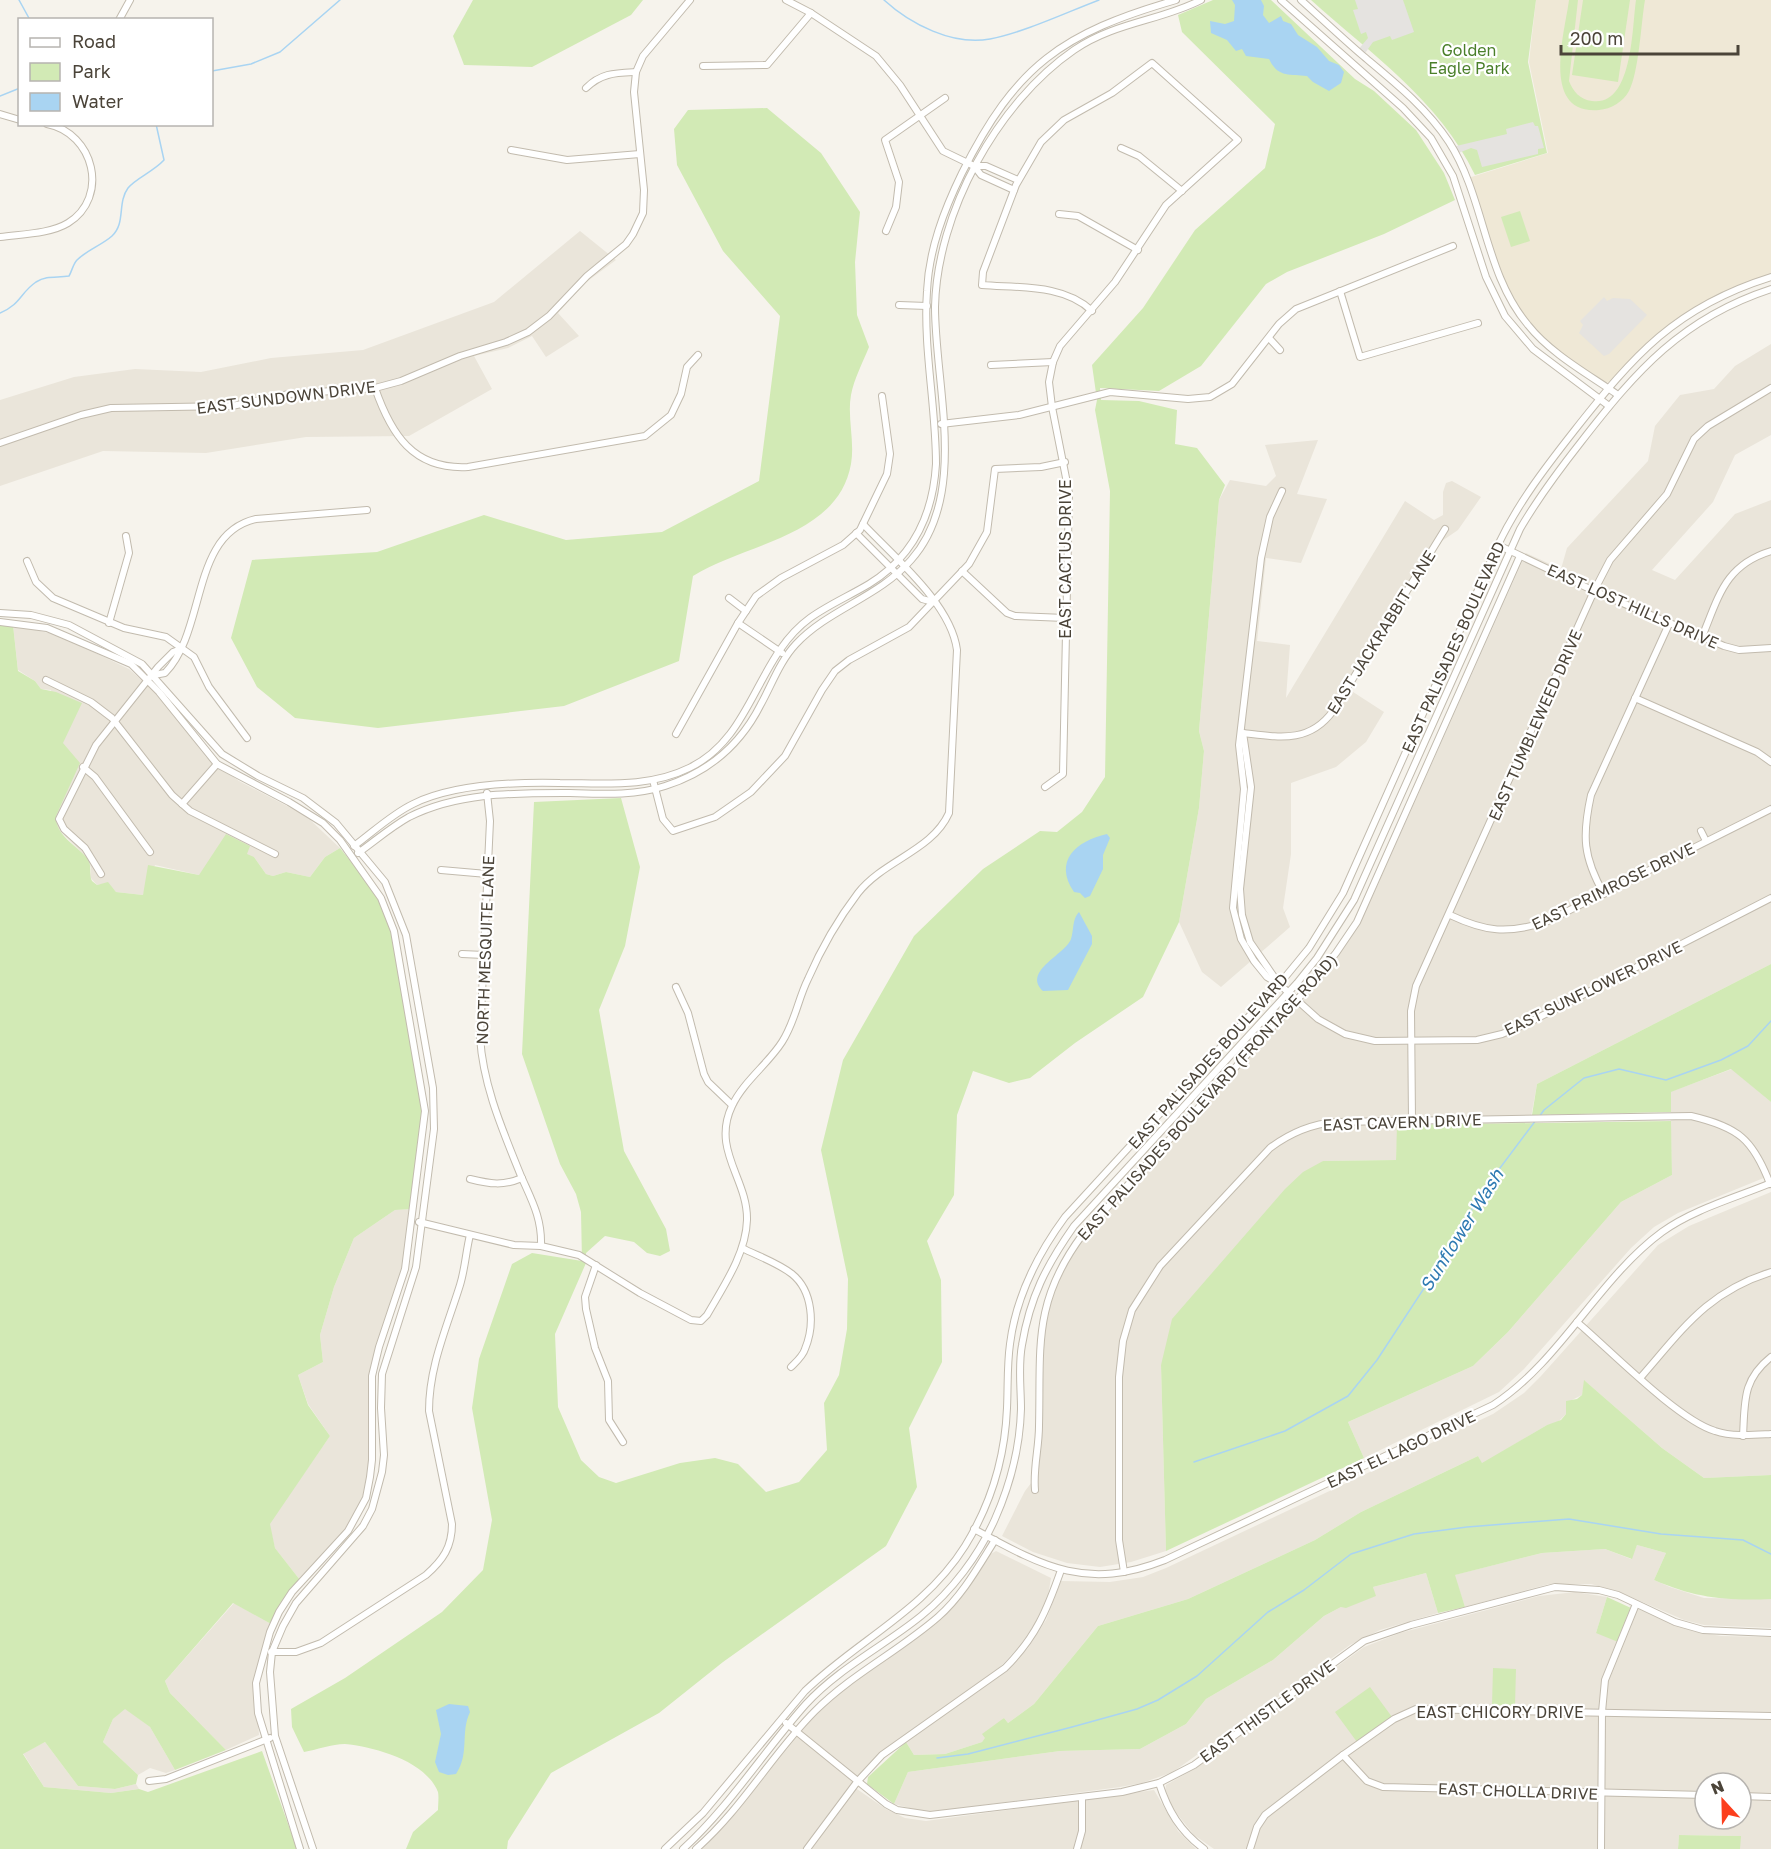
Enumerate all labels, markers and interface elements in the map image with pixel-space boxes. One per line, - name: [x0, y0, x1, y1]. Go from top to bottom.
- legend: [18, 18, 213, 126]
- scale bar: [1561, 18, 1738, 56]
- text: 200 m: [1570, 27, 1623, 49]
- text: Road: [72, 30, 116, 52]
- park label: Golden Eagle Park: [1428, 40, 1510, 78]
- text: Park: [72, 60, 111, 82]
- text: Water: [72, 90, 123, 112]
- street label: EAST SUNDOWN DRIVE: [195, 376, 377, 418]
- street label: EAST CACTUS DRIVE: [1055, 479, 1075, 639]
- street label: EAST PALISADES BOULEVARD: [1397, 538, 1509, 756]
- street label: EAST JACKRABBIT LANE: [1322, 546, 1440, 718]
- street label: EAST LOST HILLS DRIVE: [1544, 559, 1722, 653]
- street label: EAST TUMBLEWEED DRIVE: [1484, 626, 1586, 824]
- street label: EAST PRIMROSE DRIVE: [1528, 838, 1698, 934]
- street label: NORTH MESQUITE LANE: [472, 855, 498, 1045]
- street label: EAST SUNFLOWER DRIVE: [1501, 936, 1685, 1040]
- street label: EAST PALISADES BOULEVARD (FRONTAGE ROAD): [1073, 950, 1341, 1244]
- street label: EAST PALISADES BOULEVARD: [1124, 969, 1292, 1153]
- street label: EAST CAVERN DRIVE: [1322, 1109, 1482, 1135]
- water label: Sunflower Wash: [1415, 1164, 1508, 1295]
- street label: EAST EL LAGO DRIVE: [1323, 1406, 1479, 1492]
- street label: EAST THISTLE DRIVE: [1196, 1655, 1338, 1767]
- street label: EAST CHICORY DRIVE: [1416, 1702, 1584, 1722]
- north arrow: [1693, 1771, 1753, 1831]
- text: N: [1708, 1776, 1727, 1799]
- street label: EAST CHOLLA DRIVE: [1438, 1778, 1598, 1804]

